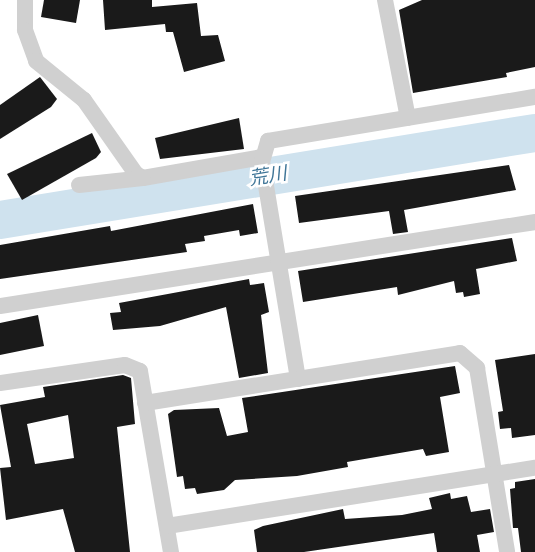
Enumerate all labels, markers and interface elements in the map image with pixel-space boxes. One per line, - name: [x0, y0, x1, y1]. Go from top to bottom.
- water label: 荒川: [247, 163, 289, 191]

